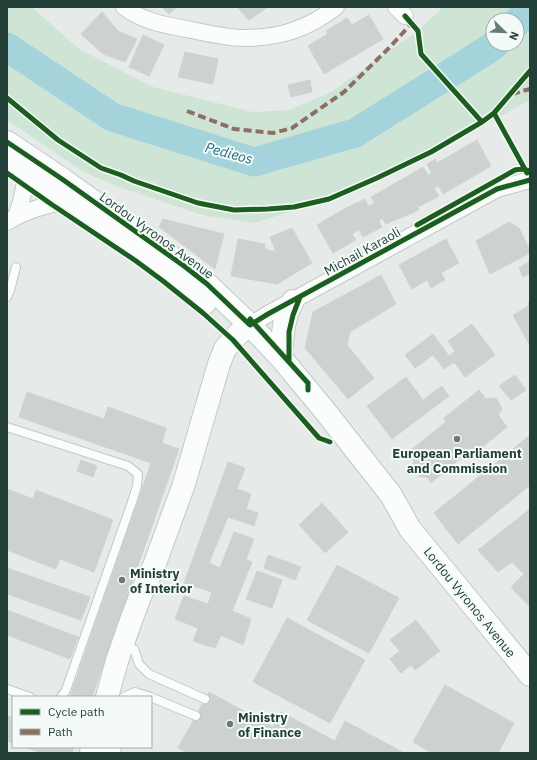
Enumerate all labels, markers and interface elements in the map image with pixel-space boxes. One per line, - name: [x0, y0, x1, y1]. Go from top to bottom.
- north arrow: [485, 12, 525, 52]
- text: N: [506, 30, 522, 42]
- water label: Pedieos: [203, 138, 255, 168]
- street label: Lordou Vyronos Avenue: [96, 188, 217, 283]
- street label: Michail Karaoli: [321, 223, 404, 280]
- marker: European Parliament and Commission: [452, 434, 462, 444]
- place label: European Parliament and Commission: [392, 445, 522, 477]
- street label: Lordou Vyronos Avenue: [420, 544, 519, 661]
- place label: Ministry of Interior: [130, 565, 192, 597]
- marker: Ministry of Interior: [117, 575, 127, 585]
- legend: [12, 696, 152, 748]
- text: Cycle path: [48, 704, 105, 719]
- place label: Ministry of Finance: [238, 709, 301, 741]
- marker: Ministry of Finance: [225, 719, 235, 729]
- text: Path: [48, 724, 73, 739]

